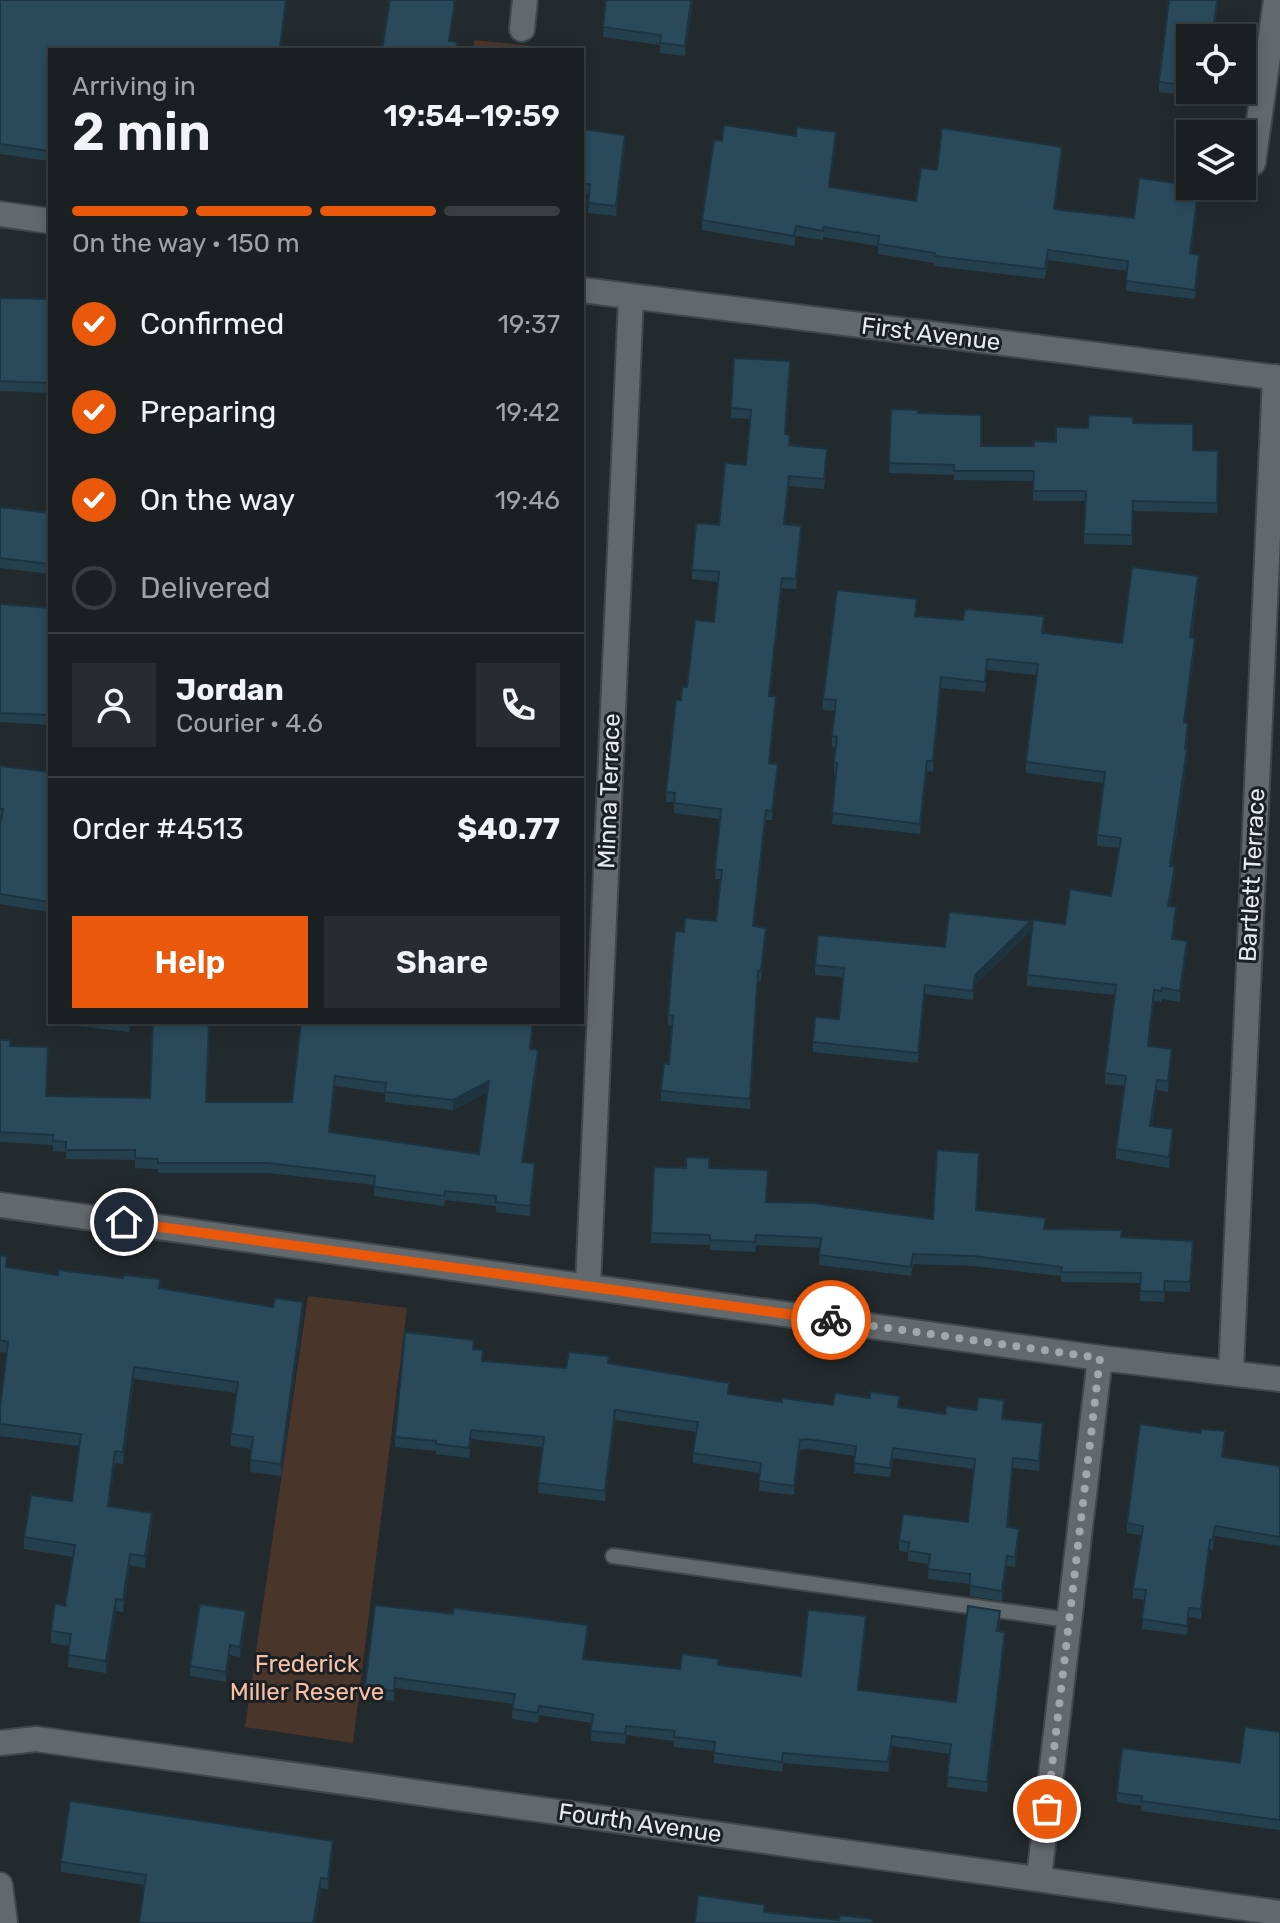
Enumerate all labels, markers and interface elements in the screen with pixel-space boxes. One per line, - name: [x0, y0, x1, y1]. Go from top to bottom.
- map controls: [1176, 24, 1256, 200]
- button: locate: [1176, 24, 1256, 104]
- text: Arriving in: [72, 71, 196, 102]
- text: 19:54–19:59: [384, 98, 560, 134]
- text: 2 min: [72, 101, 211, 163]
- button: layers: [1176, 120, 1256, 200]
- text: On the way · 150 m: [72, 228, 300, 259]
- icon: check: [72, 302, 116, 346]
- text: Confirmed: [140, 306, 284, 342]
- text: 19:37: [498, 309, 560, 340]
- street label: First Avenue: [860, 312, 1002, 356]
- icon: check: [72, 390, 116, 434]
- text: Preparing: [140, 394, 276, 430]
- text: 19:42: [495, 397, 560, 428]
- icon: check: [72, 478, 116, 522]
- text: On the way: [140, 482, 295, 518]
- text: 19:46: [495, 485, 560, 516]
- text: Delivered: [140, 570, 271, 606]
- button: person: [72, 663, 156, 747]
- button: phone: [476, 663, 560, 747]
- text: Jordan: [176, 672, 284, 708]
- text: Courier · 4.6: [176, 708, 323, 739]
- street label: Minna Terrace: [592, 713, 626, 869]
- street label: Bartlett Terrace: [1233, 787, 1271, 963]
- text: Order #4513: [72, 811, 244, 847]
- text: $40.77: [457, 811, 560, 847]
- button: Help: [72, 916, 308, 1008]
- button: Share: [324, 916, 560, 1008]
- pin: [90, 1188, 158, 1256]
- icon: home: [102, 1200, 146, 1244]
- courier: [791, 1280, 871, 1360]
- icon: bike: [809, 1298, 853, 1342]
- park label: Frederick Miller Reserve: [230, 1650, 384, 1706]
- pin: [1013, 1775, 1081, 1843]
- icon: bag: [1025, 1787, 1069, 1831]
- street label: Fourth Avenue: [557, 1798, 723, 1848]

